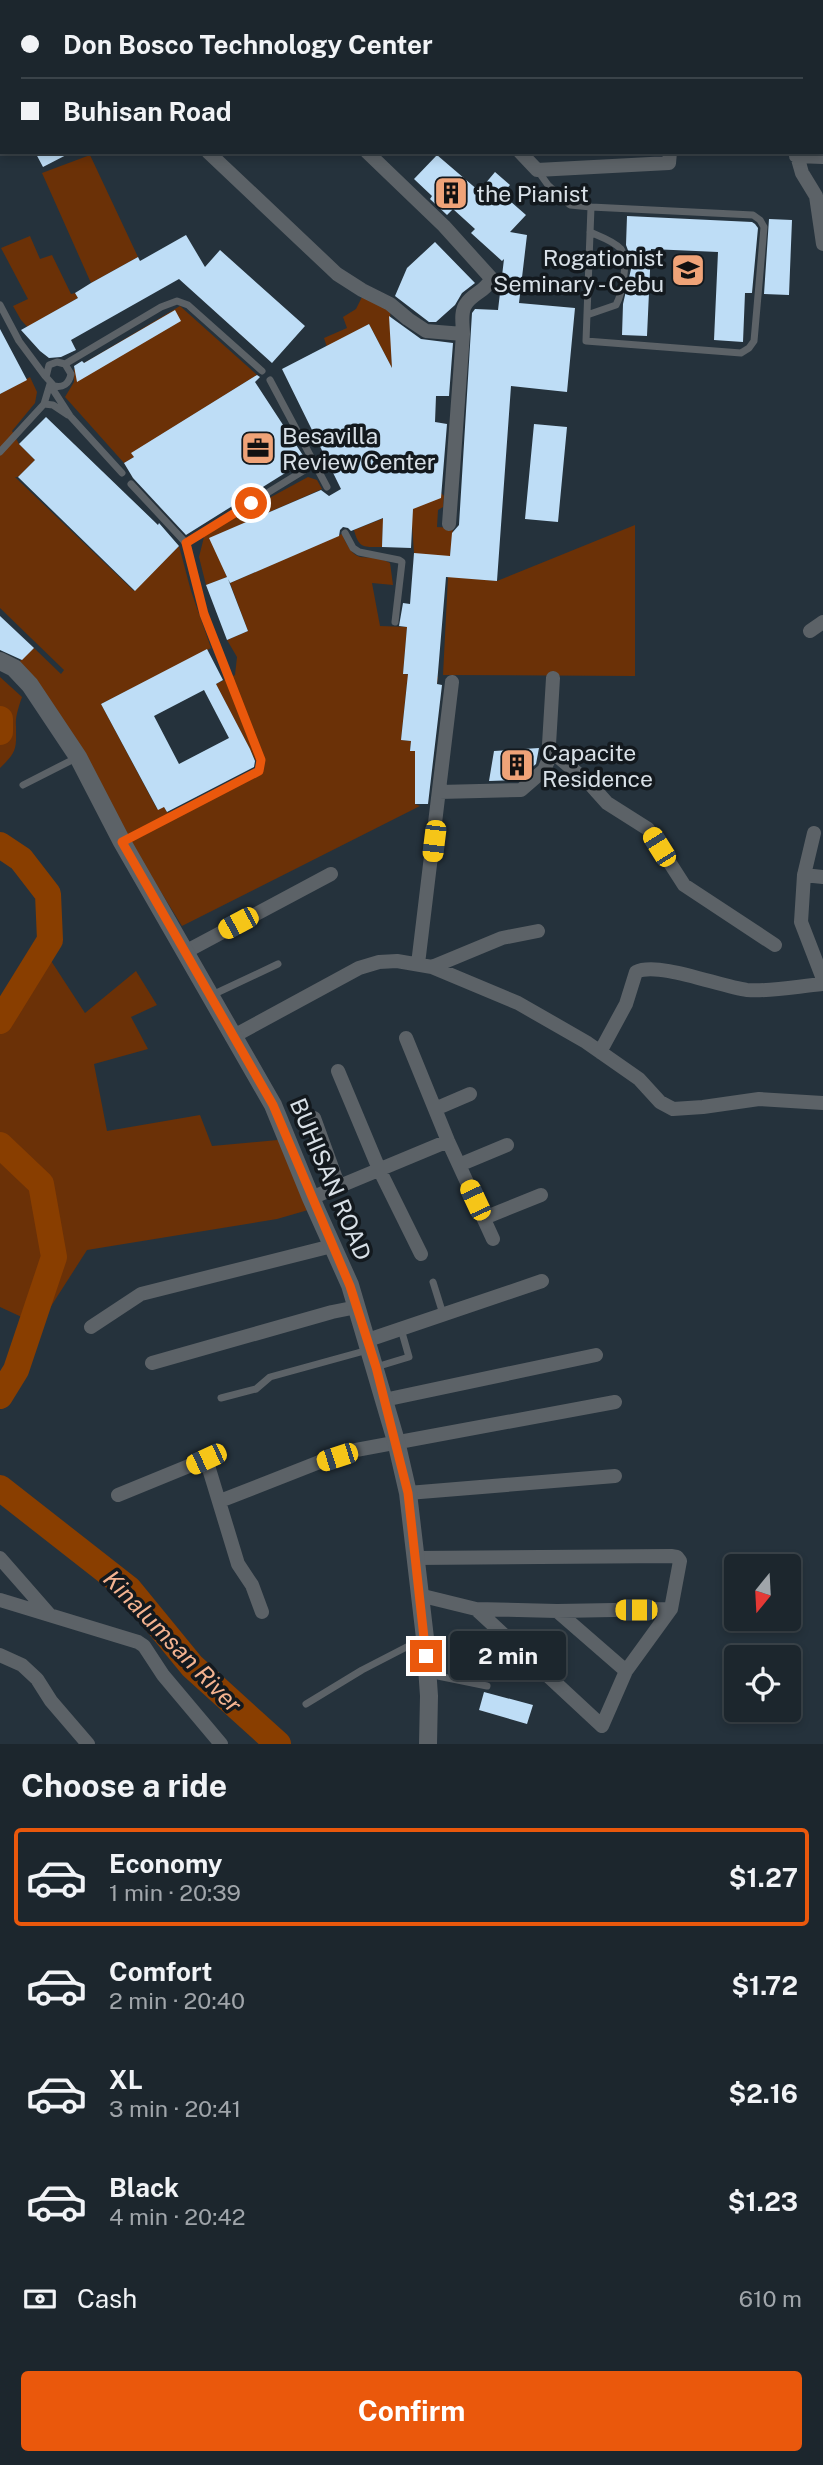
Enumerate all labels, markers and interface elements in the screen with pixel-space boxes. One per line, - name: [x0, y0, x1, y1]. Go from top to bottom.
- text: Don Bosco Technology Center: [63, 29, 433, 60]
- text: Buhisan Road: [63, 96, 232, 127]
- building icon: the Pianist: [432, 174, 470, 212]
- place label: the Pianist: [476, 180, 589, 207]
- place label: Rogationist Seminary - Cebu: [493, 244, 664, 297]
- school or university icon: Rogationist Seminary - Cebu: [669, 251, 707, 289]
- place label: Besavilla Review Center: [282, 422, 436, 475]
- office icon: Besavilla Review Center: [239, 429, 277, 467]
- route start: [235, 487, 267, 519]
- place label: Capacite Residence: [542, 739, 653, 792]
- building icon: Capacite Residence: [498, 746, 536, 784]
- car: [422, 819, 447, 863]
- car: [639, 824, 680, 870]
- car: [215, 904, 262, 942]
- street label: BUHISAN ROAD: [285, 1094, 377, 1264]
- car: [457, 1177, 494, 1223]
- car: [183, 1441, 230, 1477]
- car: [314, 1441, 361, 1473]
- north arrow: [724, 1554, 802, 1631]
- map controls: [724, 1554, 801, 1722]
- water label: Kinalumsan River: [98, 1564, 249, 1719]
- car: [616, 1600, 658, 1621]
- callout: 2 min: [450, 1632, 566, 1680]
- route end: [410, 1640, 442, 1672]
- text: 2 min: [478, 1642, 538, 1669]
- button: locate: [724, 1645, 801, 1722]
- text: Choose a ride: [21, 1767, 227, 1804]
- icon: car: [25, 1846, 88, 1909]
- text: Economy: [109, 1848, 222, 1879]
- text: $1.27: [729, 1862, 798, 1893]
- text: 1 min · 20:39: [109, 1879, 241, 1906]
- icon: car: [25, 1954, 88, 2017]
- text: Comfort: [109, 1956, 212, 1987]
- text: $1.72: [731, 1970, 798, 2001]
- text: 2 min · 20:40: [109, 1987, 245, 2014]
- icon: car: [25, 2062, 88, 2125]
- text: XL: [109, 2064, 143, 2095]
- text: $2.16: [728, 2078, 798, 2109]
- text: 3 min · 20:41: [109, 2095, 241, 2122]
- icon: car: [25, 2170, 88, 2233]
- text: Black: [109, 2172, 179, 2203]
- text: $1.23: [728, 2186, 798, 2217]
- text: 4 min · 20:42: [109, 2203, 245, 2230]
- icon: cash: [21, 2280, 59, 2318]
- text: Cash: [77, 2283, 137, 2314]
- text: 610 m: [739, 2285, 802, 2312]
- button: Confirm: [21, 2371, 802, 2451]

